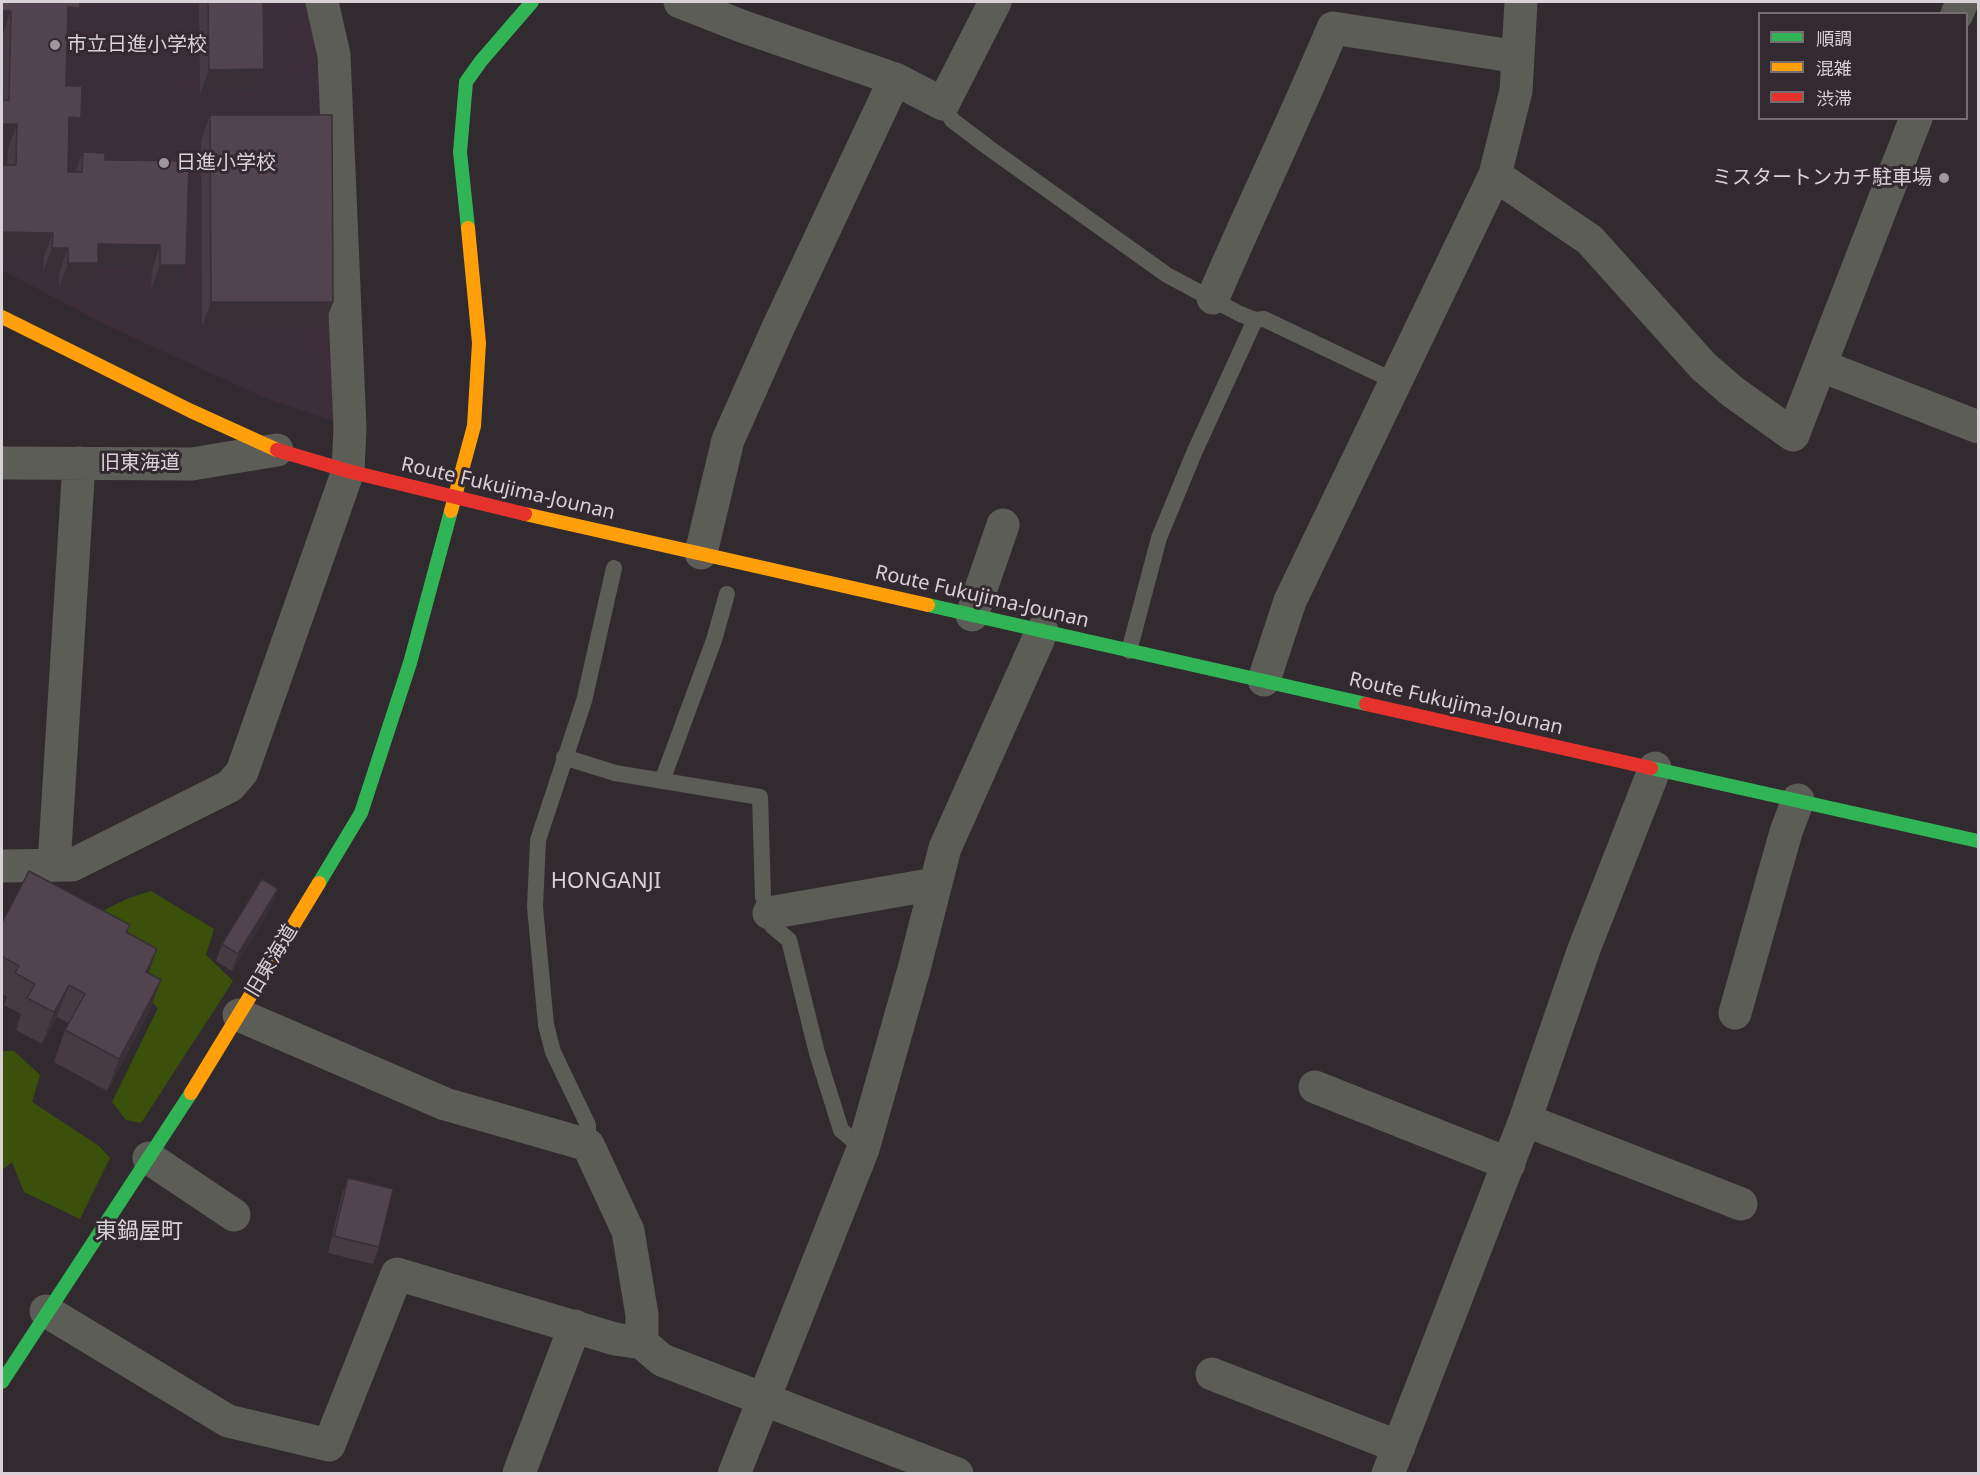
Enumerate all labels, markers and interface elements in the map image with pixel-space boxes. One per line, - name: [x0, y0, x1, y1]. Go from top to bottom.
- legend: [1758, 12, 1968, 120]
- text: 順調: [1816, 26, 1852, 50]
- place label: 市立日進小学校: [67, 33, 207, 57]
- marker: 市立日進小学校: [48, 38, 62, 52]
- text: 混雑: [1816, 56, 1852, 80]
- text: 渋滞: [1816, 86, 1852, 110]
- place label: 日進小学校: [176, 151, 276, 175]
- marker: 日進小学校: [157, 156, 171, 170]
- place label: ミスタートンカチ駐車場: [1712, 166, 1932, 190]
- marker: ミスタートンカチ駐車場: [1937, 171, 1951, 185]
- street label: 旧東海道: [100, 451, 180, 475]
- street label: Route Fukujima-Jounan: [399, 453, 617, 525]
- street label: Route Fukujima-Jounan: [873, 561, 1091, 633]
- street label: Route Fukujima-Jounan: [1347, 668, 1565, 740]
- district label: HONGANJI: [545, 869, 667, 895]
- street label: 旧東海道: [241, 921, 303, 1001]
- district label: 東鍋屋町: [95, 1219, 183, 1245]

